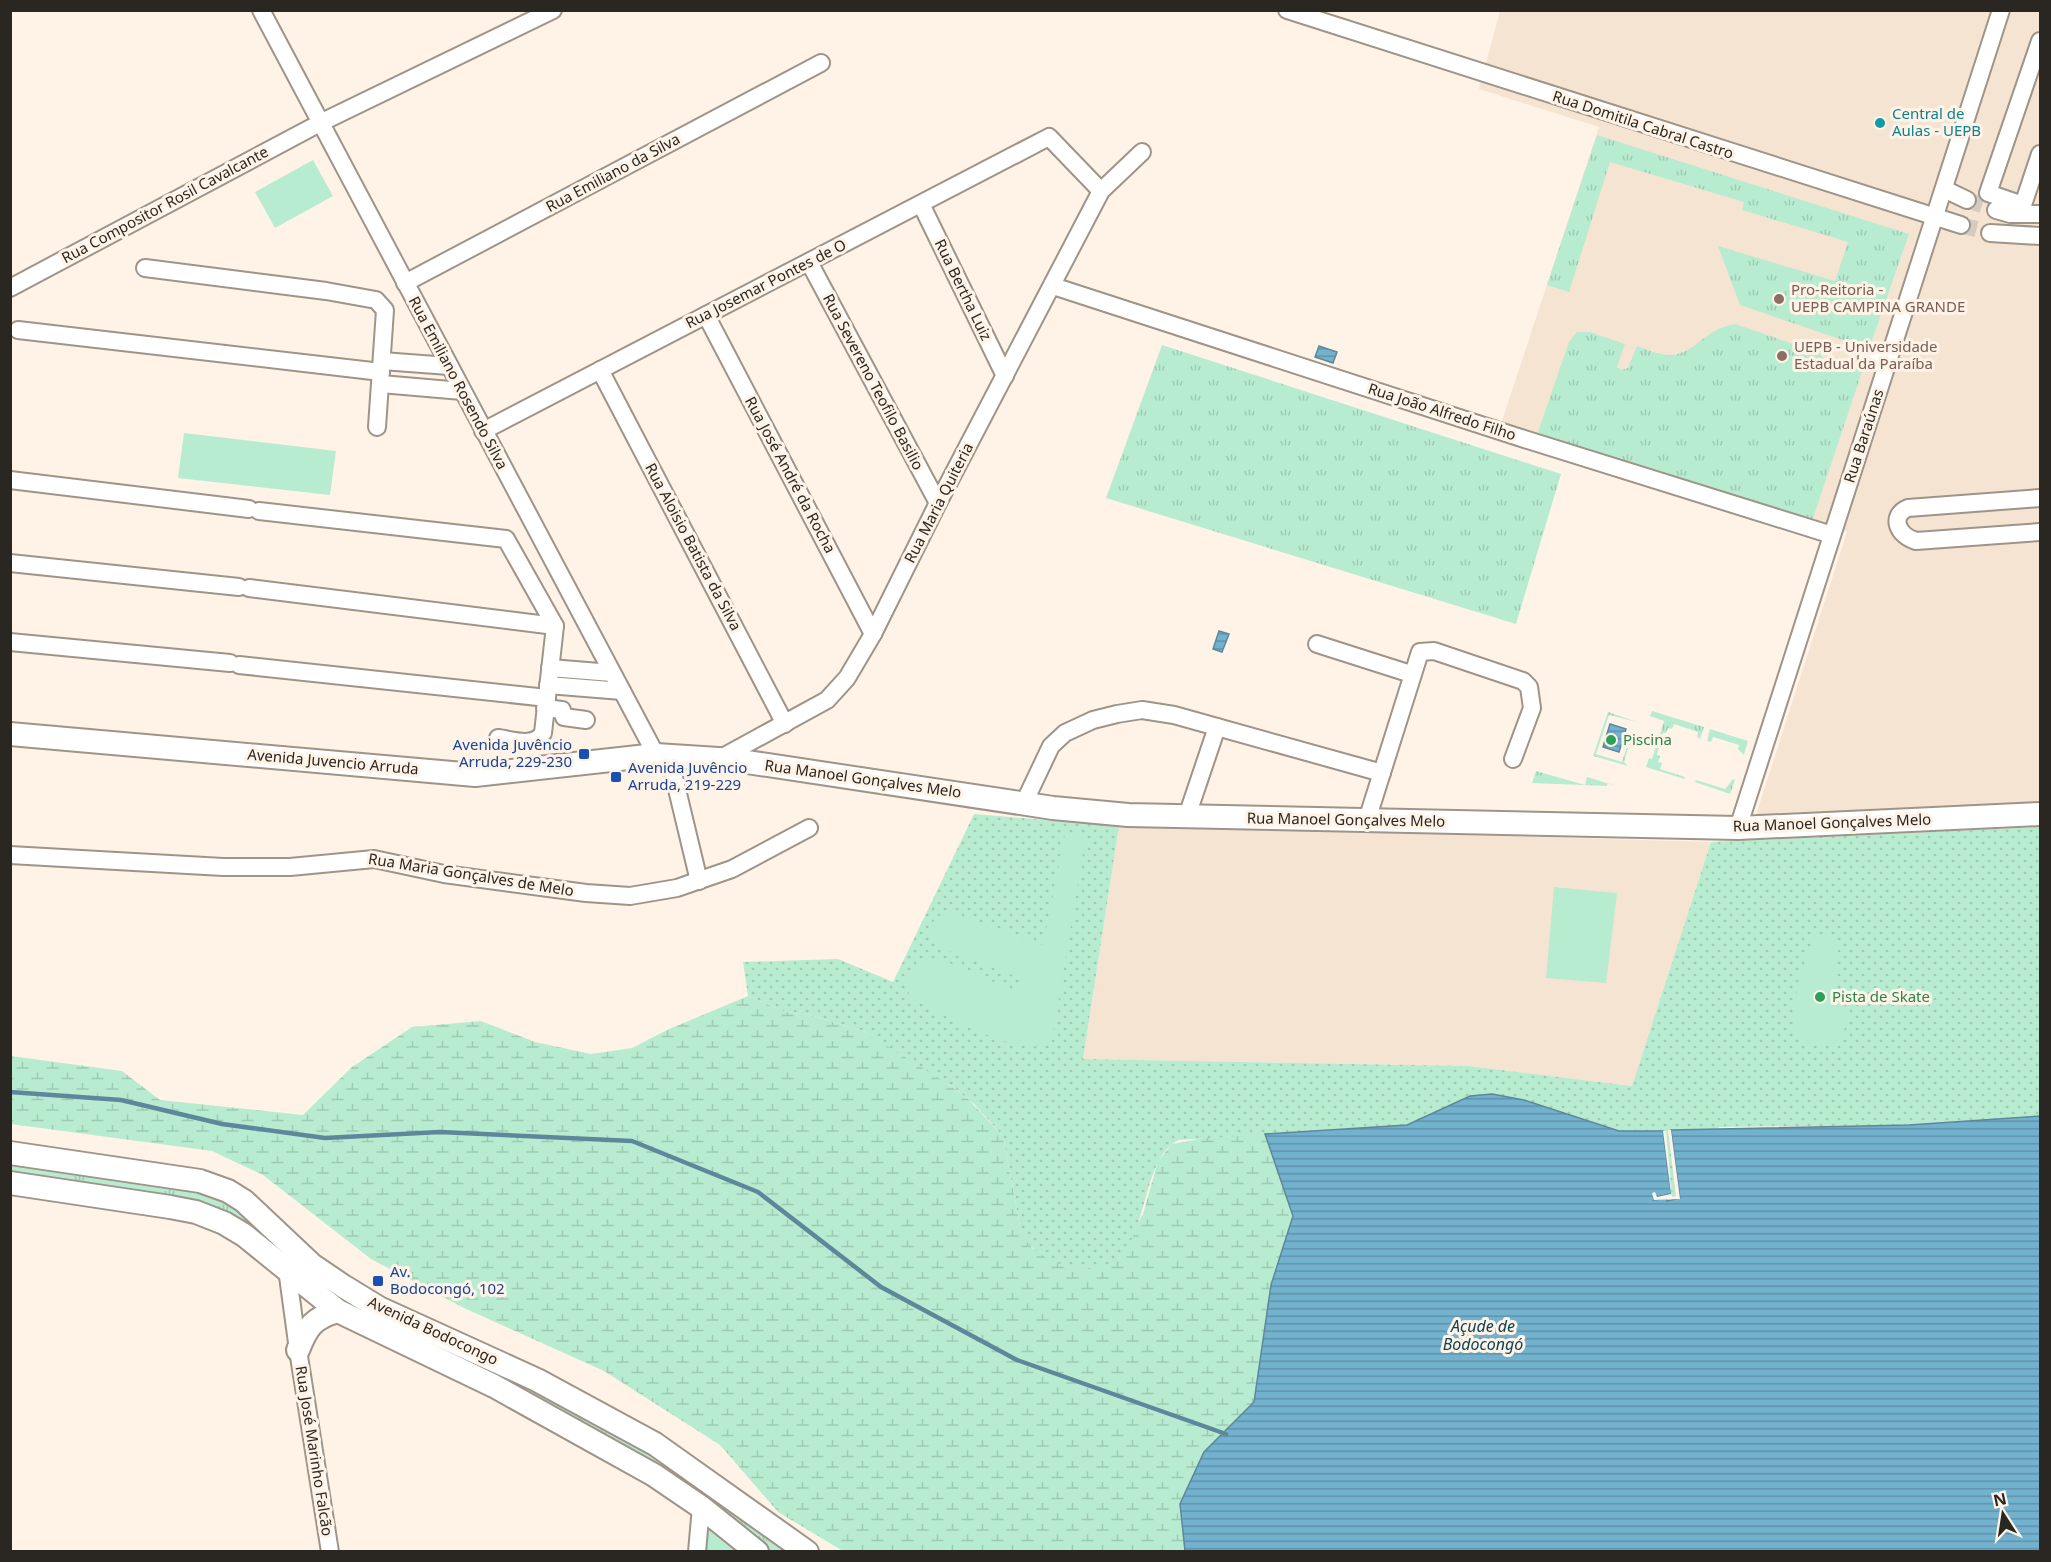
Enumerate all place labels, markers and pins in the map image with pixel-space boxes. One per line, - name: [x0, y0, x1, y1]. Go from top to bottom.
- place label: Central de Aulas - UEPB: [1892, 103, 1981, 140]
- marker: Central de Aulas - UEPB: [1873, 116, 1887, 130]
- place label: Pro-Reitoria - UEPB CAMPINA GRANDE: [1791, 279, 1965, 316]
- marker: Pro-Reitoria - UEPB CAMPINA GRANDE: [1772, 292, 1786, 306]
- place label: UEPB - Universidade Estadual da Paraíba: [1794, 336, 1938, 373]
- marker: UEPB - Universidade Estadual da Paraíba: [1775, 349, 1789, 363]
- place label: Piscina: [1623, 729, 1672, 749]
- marker: Piscina: [1604, 733, 1618, 747]
- place label: Avenida Juvêncio Arruda, 229-230: [453, 734, 572, 771]
- marker: Avenida Juvêncio Arruda, 229-230: [577, 747, 591, 761]
- place label: Avenida Juvêncio Arruda, 219-229: [628, 757, 747, 794]
- marker: Avenida Juvêncio Arruda, 219-229: [609, 770, 623, 784]
- place label: Pista de Skate: [1832, 986, 1930, 1006]
- marker: Pista de Skate: [1813, 990, 1827, 1004]
- place label: Av. Bodocongó, 102: [390, 1261, 505, 1298]
- marker: Av. Bodocongó, 102: [371, 1274, 385, 1288]

